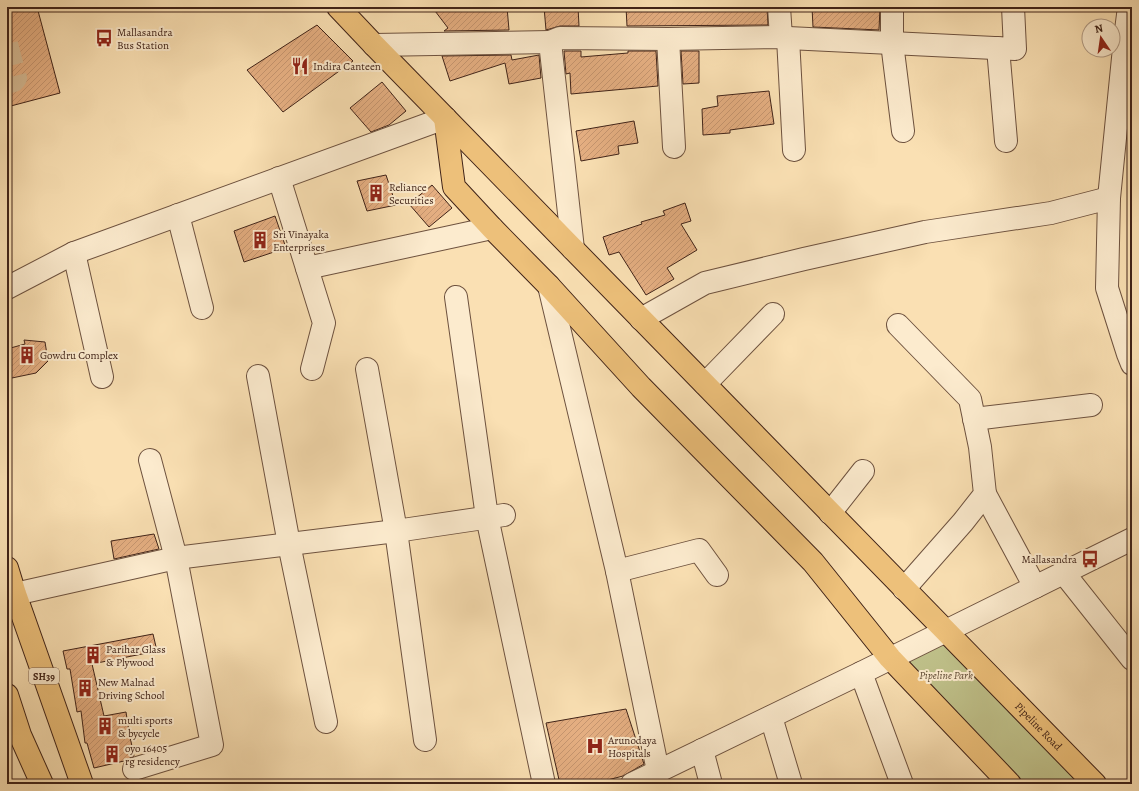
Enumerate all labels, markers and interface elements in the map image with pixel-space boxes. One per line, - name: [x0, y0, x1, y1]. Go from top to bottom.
- north arrow: [1081, 18, 1121, 58]
- text: N: [1093, 21, 1104, 37]
- place label: Mallasandra Bus Station: [117, 25, 173, 53]
- bus stop icon: Mallasandra Bus Station: [94, 28, 114, 48]
- restaurant icon: Indira Canteen: [290, 56, 310, 76]
- place label: Indira Canteen: [313, 59, 381, 74]
- place label: Reliance Securities: [389, 180, 434, 208]
- building icon: Reliance Securities: [366, 183, 386, 203]
- place label: Sri Vinayaka Enterprises: [273, 227, 330, 255]
- building icon: Sri Vinayaka Enterprises: [250, 230, 270, 250]
- building icon: Gowdru Complex: [17, 345, 37, 365]
- place label: Gowdru Complex: [40, 348, 119, 363]
- bus stop icon: Mallasandra: [1080, 549, 1100, 569]
- place label: Mallasandra: [1021, 552, 1078, 567]
- place label: Parihar Glass & Plywood: [106, 642, 166, 670]
- building icon: Parihar Glass & Plywood: [83, 645, 103, 665]
- road number: SH39: [29, 668, 59, 684]
- park label: Pipeline Park: [919, 668, 973, 683]
- place label: New Malnad Driving School: [98, 675, 165, 703]
- building icon: New Malnad Driving School: [75, 678, 95, 698]
- street label: Pipeline Road: [1011, 699, 1065, 754]
- place label: multi sports & bycycle: [118, 713, 173, 741]
- building icon: multi sports & bycycle: [95, 716, 115, 736]
- place label: Arunodaya Hospitals: [607, 733, 657, 761]
- hospital icon: Arunodaya Hospitals: [585, 736, 605, 756]
- place label: oyo 16405 rg residency: [125, 741, 180, 769]
- building icon: oyo 16405 rg residency: [102, 744, 122, 764]

